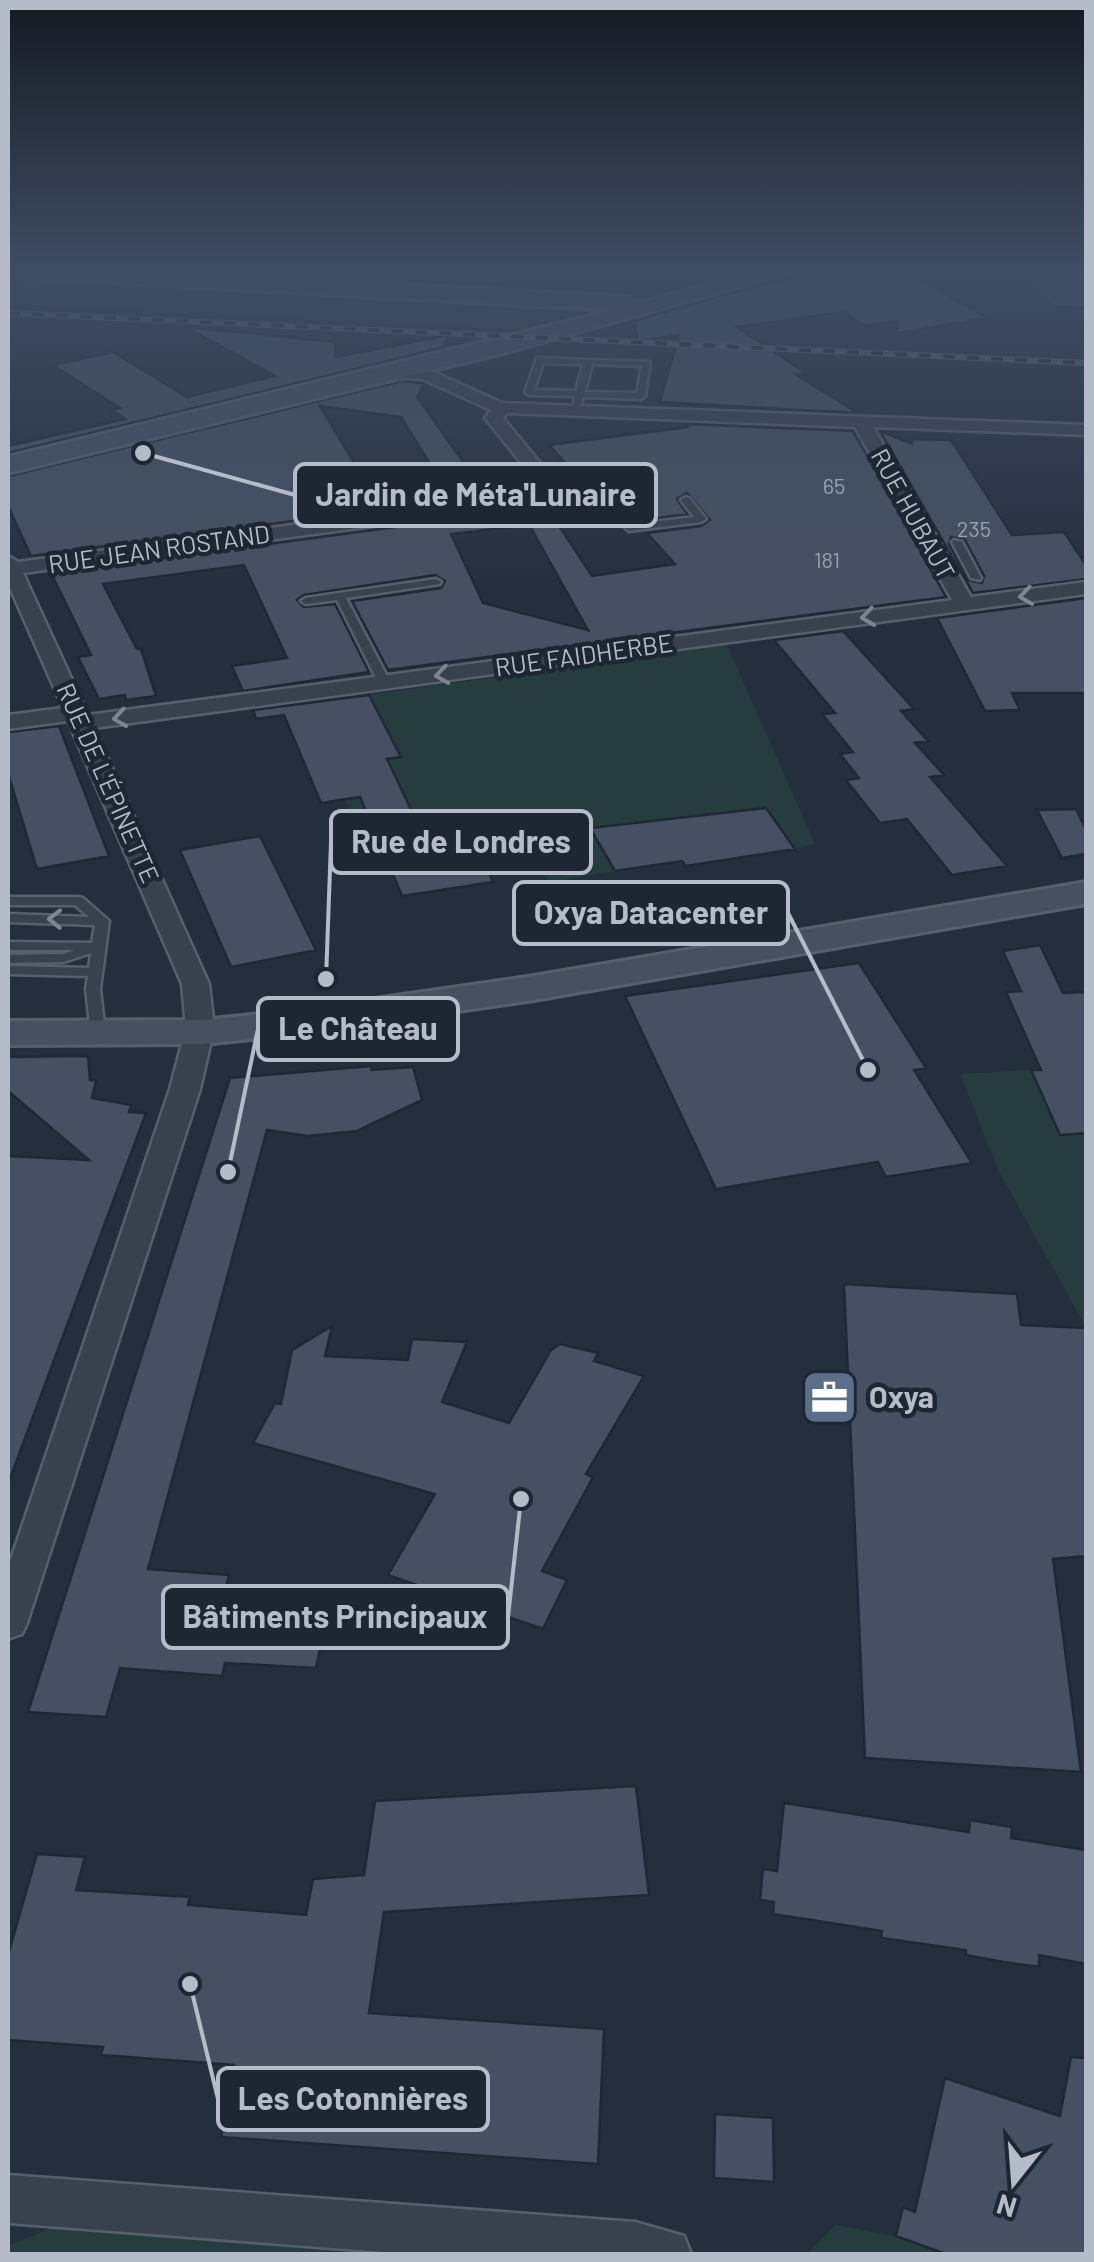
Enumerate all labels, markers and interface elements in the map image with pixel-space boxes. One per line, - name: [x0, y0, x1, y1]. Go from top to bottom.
- street label: RUE HUBAUT: [866, 443, 962, 584]
- callout: Jardin de Méta'Lunaire: [295, 464, 656, 526]
- house number: 65: [823, 472, 845, 498]
- text: Jardin de Méta'Lunaire: [316, 474, 636, 512]
- house number: 235: [957, 515, 991, 541]
- street label: RUE JEAN ROSTAND: [46, 518, 271, 578]
- house number: 181: [814, 546, 840, 572]
- one-way arrow: [1017, 585, 1033, 606]
- one-way arrow: [860, 606, 876, 627]
- street label: RUE FAIDHERBE: [493, 627, 675, 681]
- one-way arrow: [433, 663, 450, 684]
- street label: RUE DE L'ÉPINETTE: [51, 678, 166, 887]
- one-way arrow: [111, 707, 127, 728]
- callout: Rue de Londres: [331, 811, 591, 873]
- text: Rue de Londres: [351, 821, 571, 859]
- callout: Oxya Datacenter: [514, 882, 788, 944]
- text: Oxya Datacenter: [534, 892, 768, 930]
- one-way arrow: [46, 908, 62, 929]
- callout: Le Château: [258, 998, 458, 1060]
- text: Le Château: [278, 1008, 438, 1046]
- office icon: Oxya: [800, 1368, 860, 1428]
- place label: Oxya: [869, 1378, 934, 1414]
- callout: Bâtiments Principaux: [163, 1586, 508, 1648]
- text: Bâtiments Principaux: [182, 1596, 488, 1634]
- callout: Les Cotonnières: [218, 2068, 488, 2130]
- text: Les Cotonnières: [238, 2078, 468, 2116]
- north arrow: [964, 2132, 1064, 2232]
- text: N: [993, 2188, 1020, 2226]

